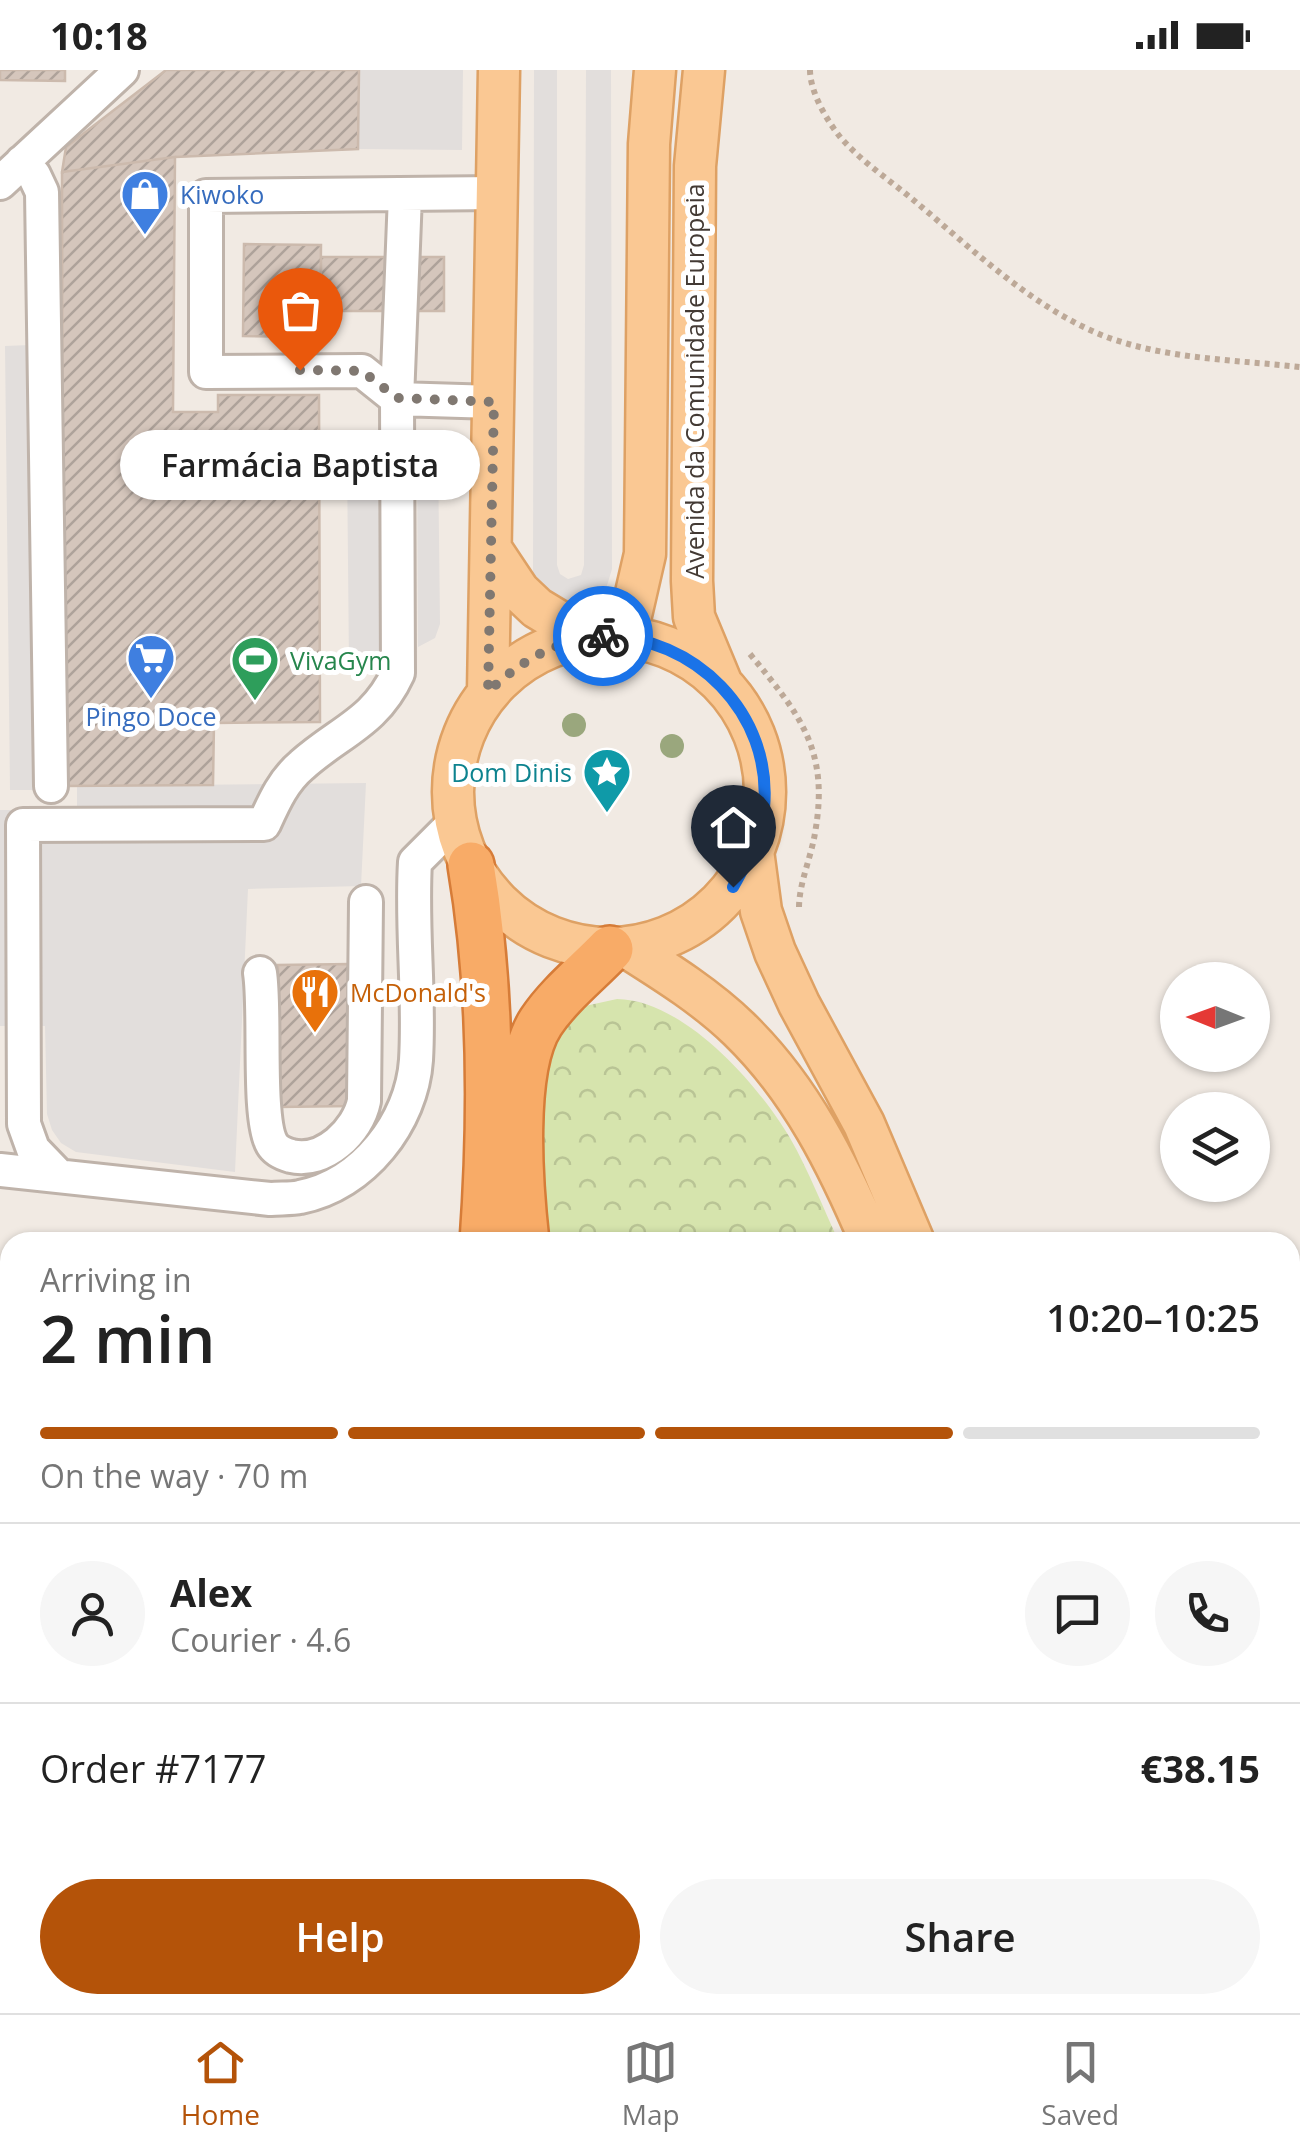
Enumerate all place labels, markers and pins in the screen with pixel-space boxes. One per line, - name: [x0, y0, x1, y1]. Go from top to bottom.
- shop icon: Kiwoko: [119, 168, 171, 236]
- place label: Kiwoko: [180, 177, 264, 211]
- pin: [258, 268, 343, 371]
- callout: Farmácia Baptista: [120, 430, 480, 500]
- supermarket icon: Pingo Doce: [125, 632, 177, 700]
- sports icon: VivaGym: [229, 634, 281, 702]
- place label: VivaGym: [290, 643, 391, 677]
- place label: Pingo Doce: [86, 699, 216, 733]
- place icon: Dom Dinis: [581, 746, 633, 814]
- place label: Dom Dinis: [451, 755, 572, 789]
- pin: [691, 785, 776, 888]
- restaurant icon: McDonald's: [289, 966, 341, 1034]
- place label: McDonald's: [350, 975, 486, 1009]

